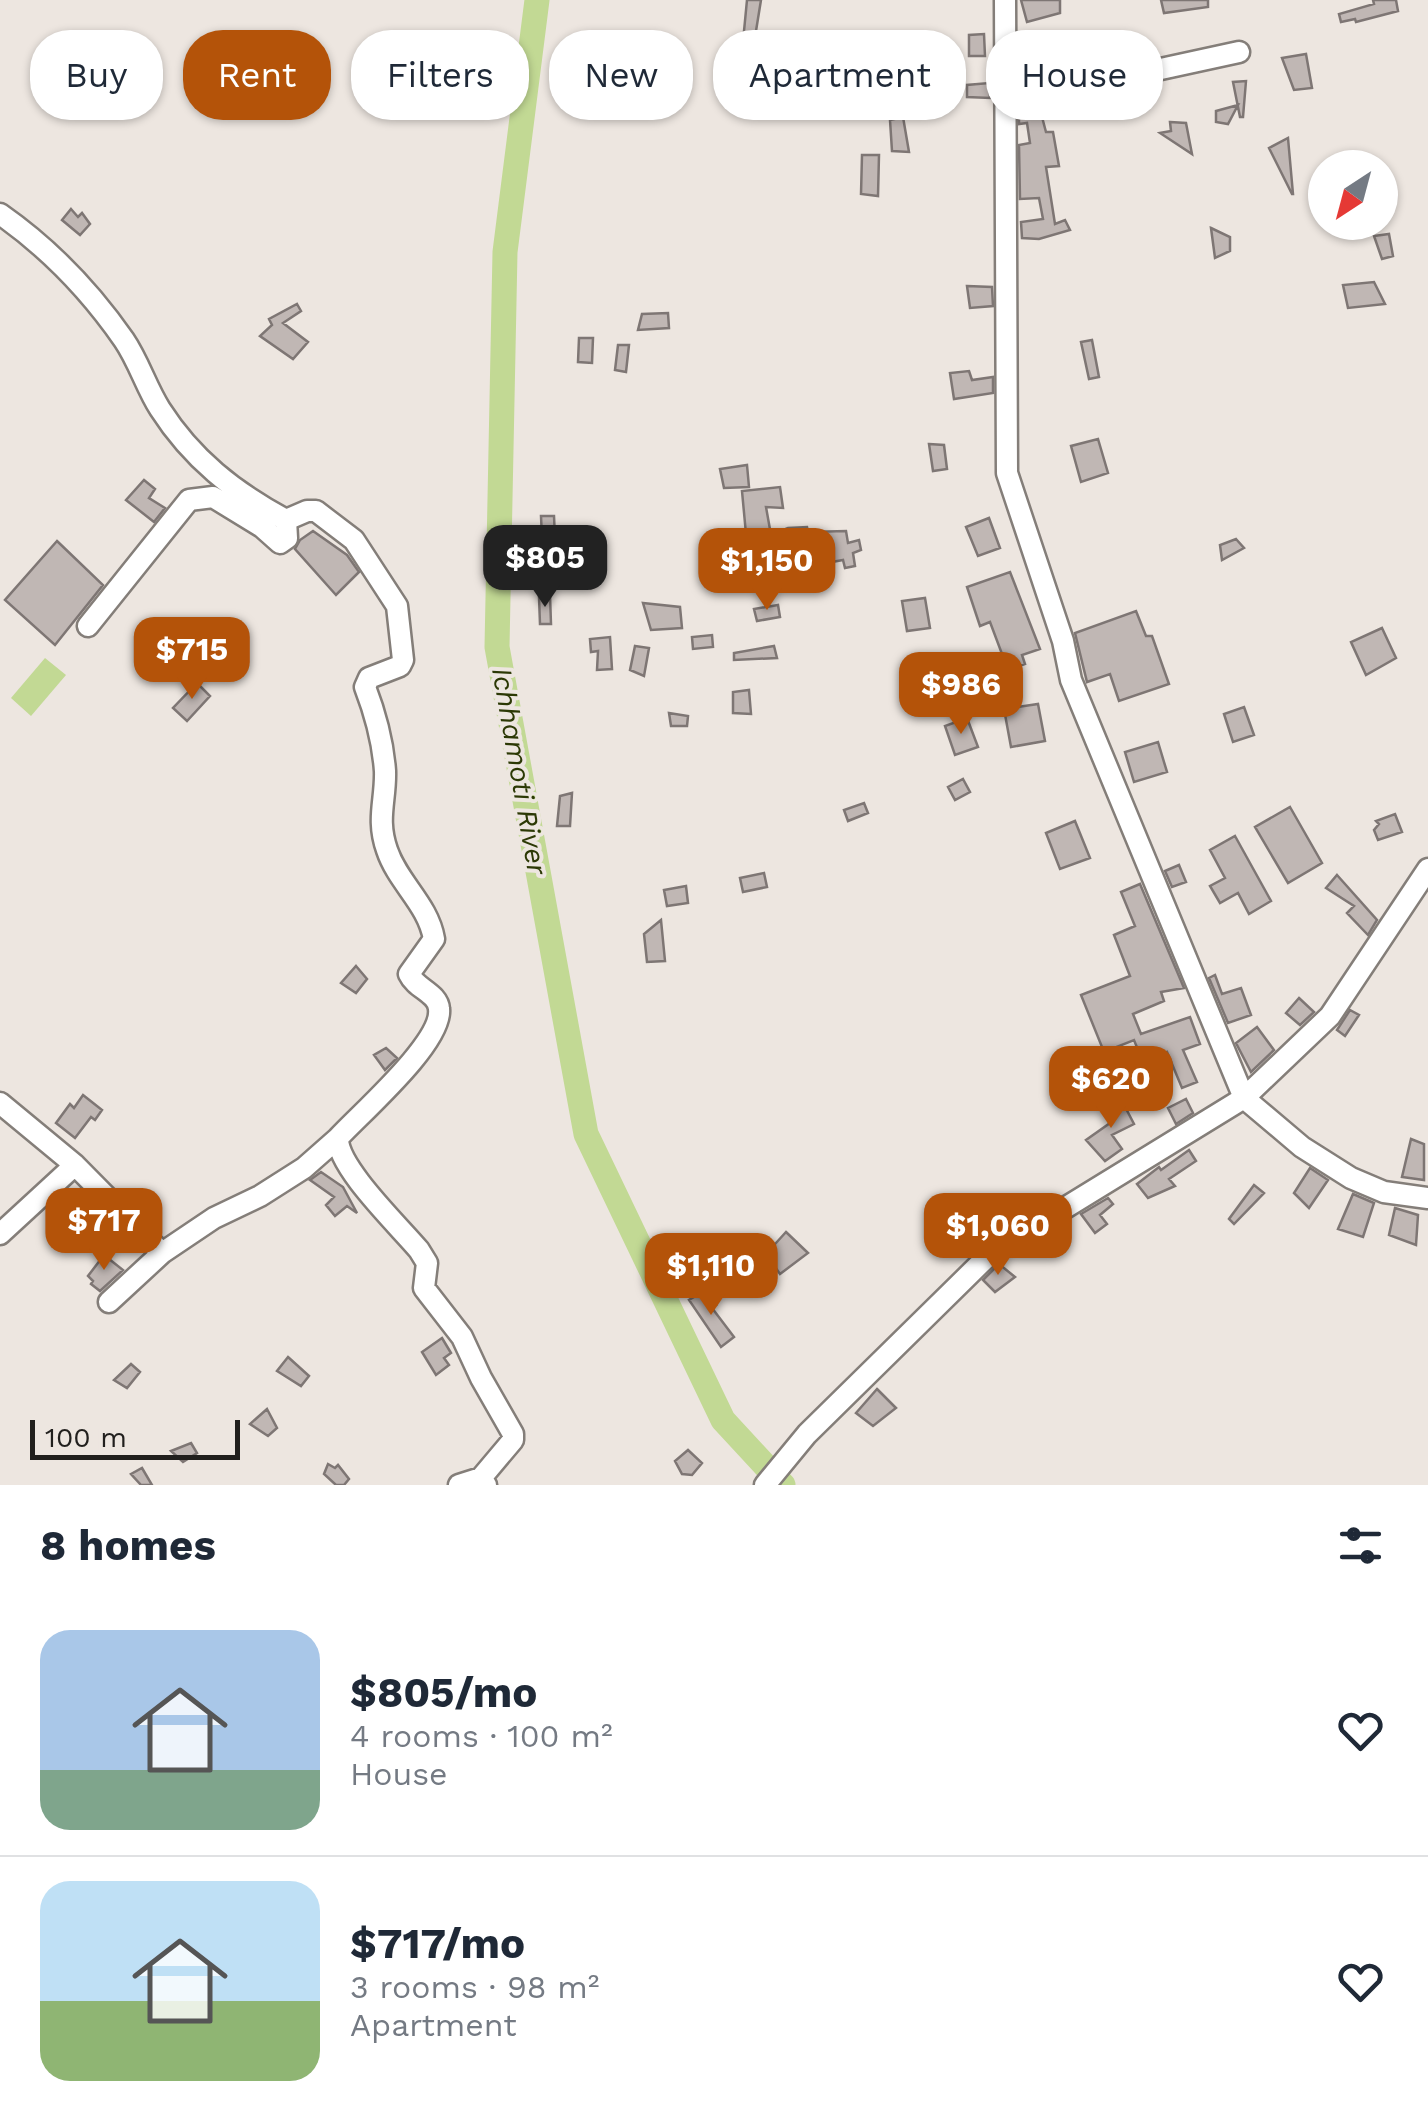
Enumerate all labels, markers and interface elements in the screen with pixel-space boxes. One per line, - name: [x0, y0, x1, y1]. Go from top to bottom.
- chip: Buy: [30, 30, 163, 120]
- chip: Rent: [183, 30, 331, 120]
- chip: Filters: [351, 30, 529, 120]
- chip: New: [549, 30, 693, 120]
- chip: Apartment: [713, 30, 966, 120]
- chip: House: [986, 30, 1163, 120]
- north arrow: [1308, 150, 1398, 240]
- map controls: [1308, 150, 1398, 240]
- pin: $805: [486, 525, 604, 610]
- pin: $1,150: [686, 528, 848, 613]
- text: $805: [505, 538, 585, 576]
- text: $1,150: [720, 541, 814, 579]
- pin: $715: [133, 617, 251, 702]
- text: $715: [156, 630, 228, 668]
- pin: $986: [902, 652, 1020, 737]
- water label: Ichhamoti River: [485, 665, 554, 878]
- text: $986: [921, 665, 1001, 703]
- pin: $620: [1052, 1046, 1170, 1131]
- text: $620: [1071, 1059, 1151, 1097]
- pin: $717: [45, 1188, 163, 1273]
- pin: $1,060: [917, 1193, 1079, 1278]
- text: $717: [67, 1201, 141, 1239]
- text: $1,060: [946, 1206, 1050, 1244]
- pin: $1,110: [630, 1233, 792, 1318]
- text: $1,110: [667, 1246, 755, 1284]
- scale bar: [30, 1415, 240, 1460]
- text: 100 m: [45, 1421, 127, 1454]
- icon: filters: [1333, 1518, 1388, 1573]
- text: 8 homes: [40, 1521, 216, 1570]
- text: $805/mo: [350, 1668, 537, 1717]
- icon: home: [120, 1670, 240, 1790]
- icon: heart: [1333, 1703, 1388, 1758]
- text: 4 rooms · 100 m²: [350, 1717, 613, 1755]
- text: House: [350, 1755, 448, 1793]
- text: $717/mo: [350, 1919, 525, 1968]
- icon: home: [120, 1921, 240, 2041]
- icon: heart: [1333, 1954, 1388, 2009]
- text: 3 rooms · 98 m²: [350, 1968, 599, 2006]
- text: Apartment: [350, 2006, 517, 2044]

